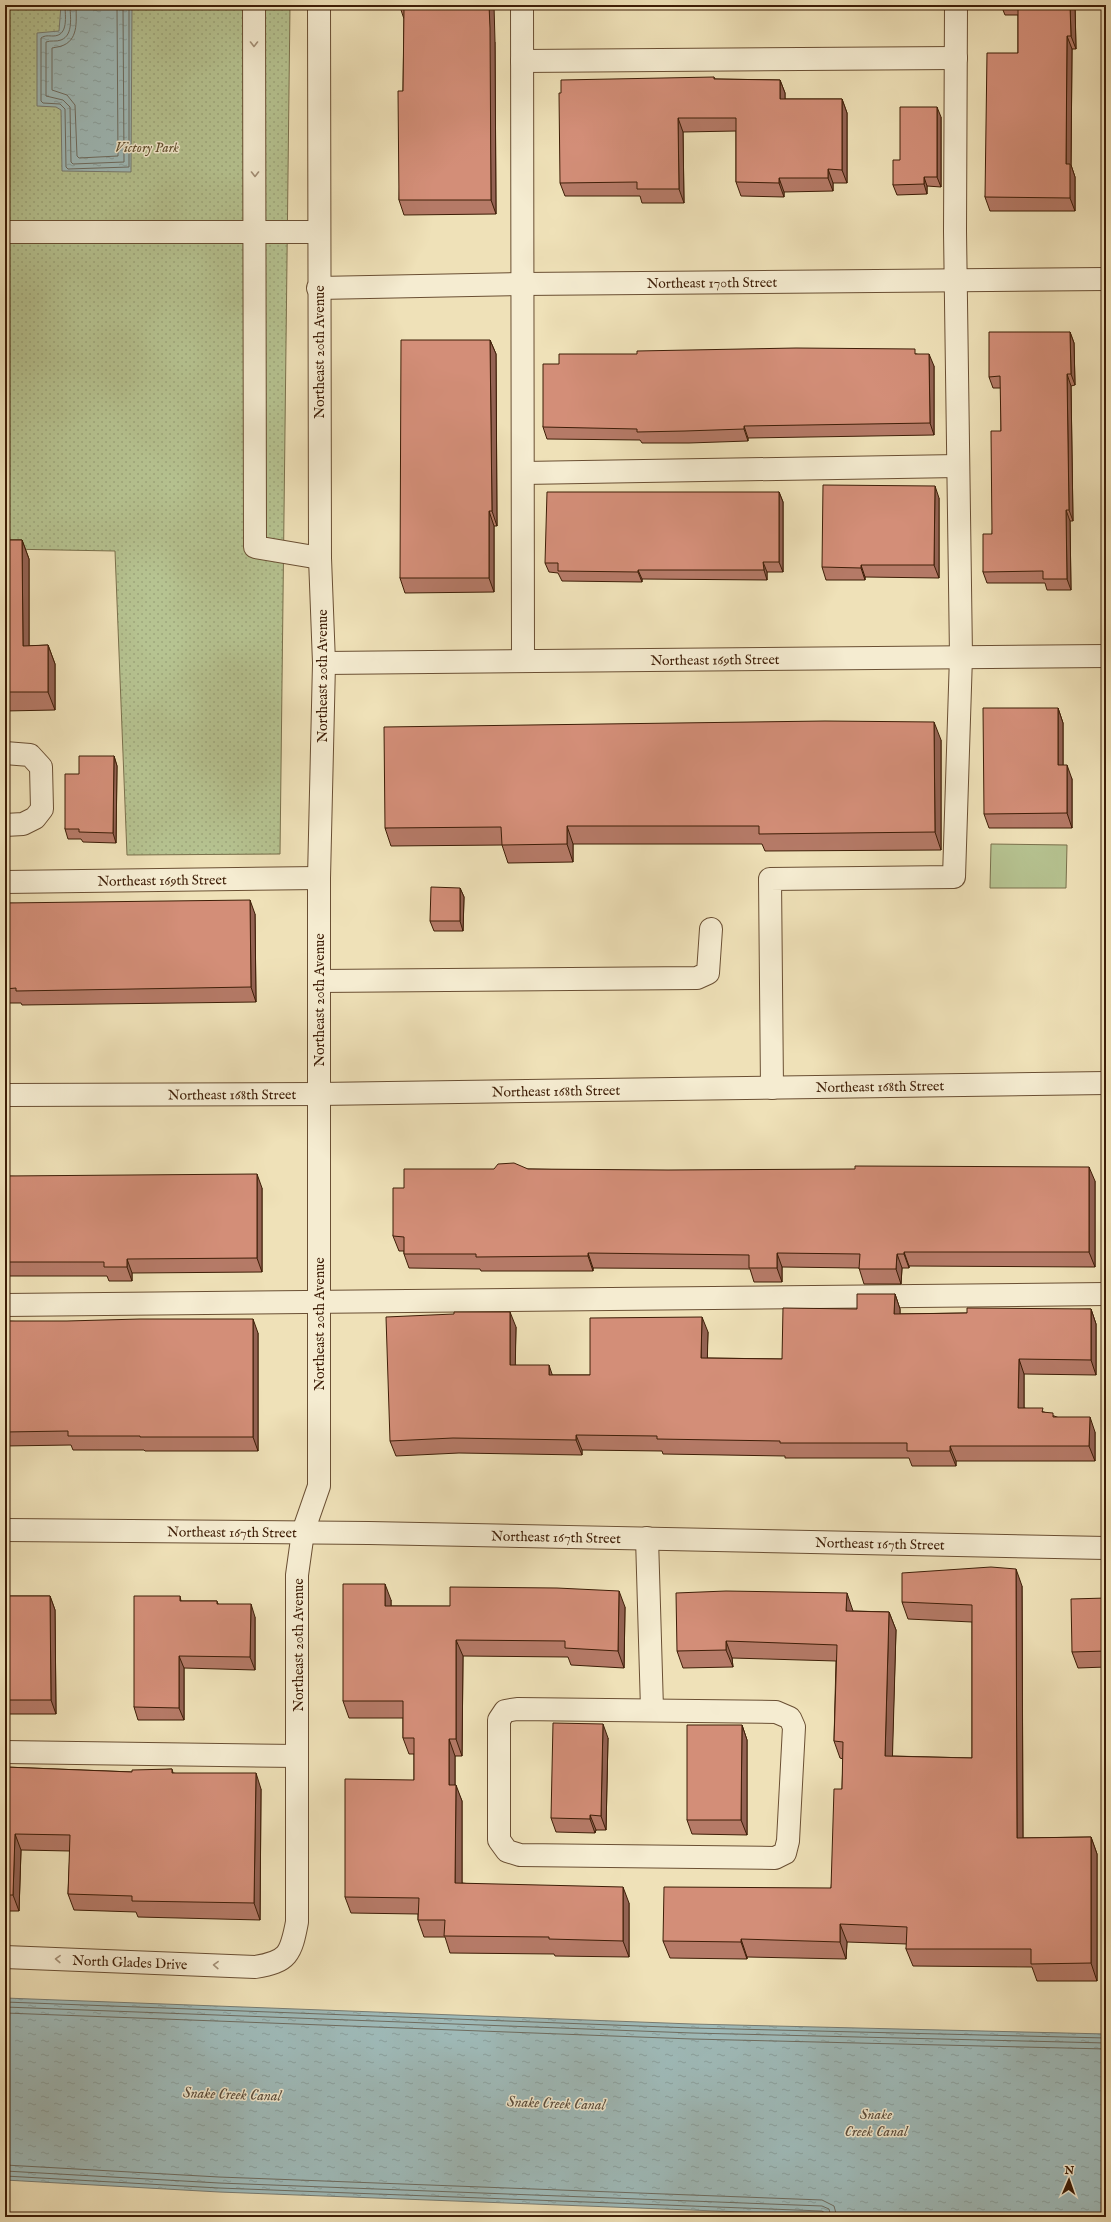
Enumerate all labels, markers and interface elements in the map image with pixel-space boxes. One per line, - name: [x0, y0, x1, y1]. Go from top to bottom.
- one-way arrow: [250, 41, 258, 47]
- park label: Victory Park: [115, 139, 179, 157]
- one-way arrow: [251, 171, 259, 177]
- street label: Northeast 170th Street: [647, 274, 778, 293]
- street label: Northeast 20th Avenue: [311, 285, 329, 419]
- street label: Northeast 20th Avenue: [314, 609, 332, 743]
- street label: Northeast 169th Street: [650, 651, 780, 670]
- street label: Northeast 169th Street: [97, 871, 227, 891]
- street label: Northeast 20th Avenue: [311, 933, 329, 1067]
- street label: Northeast 168th Street: [816, 1077, 945, 1097]
- street label: Northeast 168th Street: [492, 1082, 621, 1102]
- street label: Northeast 168th Street: [168, 1086, 297, 1104]
- street label: Northeast 20th Avenue: [311, 1257, 329, 1391]
- street label: Northeast 167th Street: [167, 1523, 297, 1542]
- street label: Northeast 167th Street: [491, 1527, 621, 1548]
- street label: Northeast 167th Street: [815, 1534, 945, 1555]
- street label: Northeast 20th Avenue: [290, 1578, 308, 1712]
- street label: North Glades Drive: [72, 1952, 188, 1974]
- one-way arrow: [55, 1955, 61, 1963]
- one-way arrow: [213, 1961, 219, 1970]
- water label: Snake Creek Canal: [182, 2083, 283, 2106]
- water label: Snake Creek Canal: [506, 2092, 607, 2115]
- water label: Snake Creek Canal: [845, 2105, 909, 2141]
- north arrow: [1049, 2160, 1089, 2200]
- text: N: [1063, 2164, 1075, 2178]

